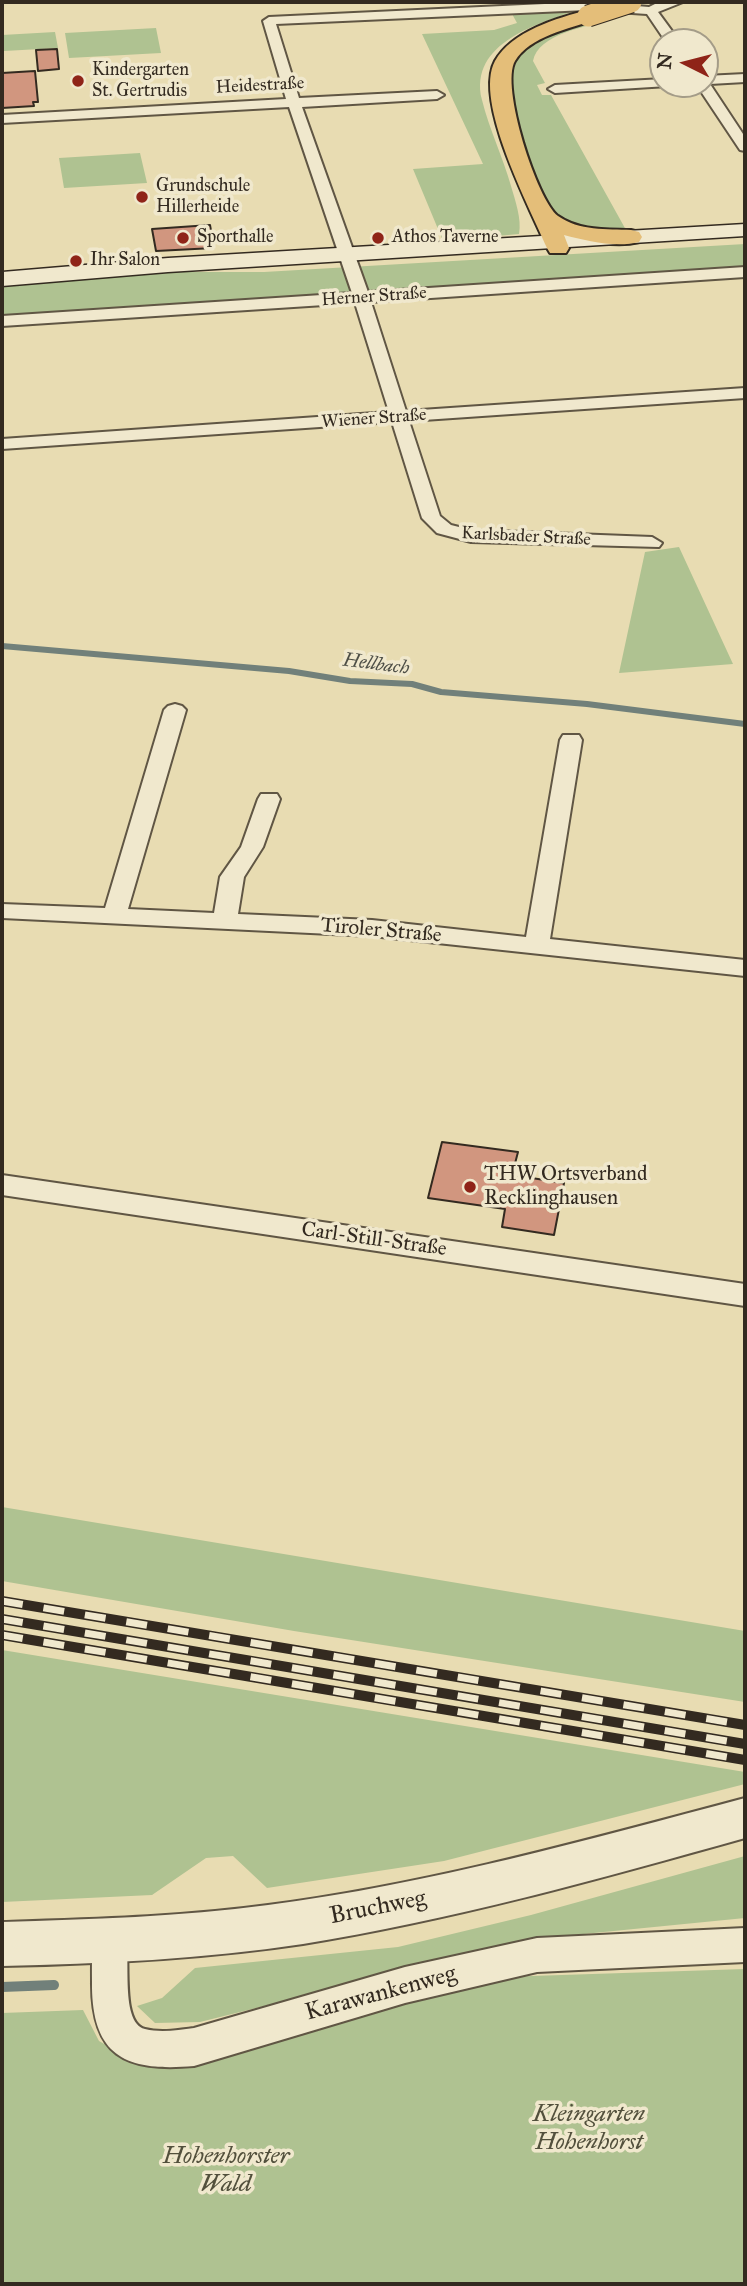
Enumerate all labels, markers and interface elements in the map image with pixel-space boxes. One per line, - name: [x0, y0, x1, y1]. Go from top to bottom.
- north arrow: [649, 28, 719, 98]
- text: N: [652, 52, 677, 70]
- place label: Kindergarten St. Gertrudis: [92, 60, 189, 102]
- marker: Kindergarten St. Gertrudis: [70, 73, 86, 89]
- street label: Heidestraße: [215, 73, 305, 99]
- place label: Grundschule Hillerheide: [156, 176, 250, 218]
- marker: Grundschule Hillerheide: [134, 189, 150, 205]
- place label: Sporthalle: [197, 227, 273, 249]
- place label: Athos Taverne: [392, 227, 499, 249]
- marker: Sporthalle: [175, 230, 191, 246]
- marker: Athos Taverne: [370, 230, 386, 246]
- place label: Ihr Salon: [90, 250, 160, 272]
- marker: Ihr Salon: [68, 253, 84, 269]
- street label: Herner Straße: [321, 283, 427, 311]
- street label: Wiener Straße: [321, 405, 427, 433]
- street label: Karlsbader Straße: [461, 523, 591, 551]
- water label: Hellbach: [341, 650, 411, 680]
- street label: Tiroler Straße: [320, 913, 442, 949]
- place label: THW Ortsverband Recklinghausen: [484, 1162, 647, 1212]
- marker: THW Ortsverband Recklinghausen: [462, 1179, 478, 1195]
- street label: Carl-Still-Straße: [300, 1217, 448, 1263]
- street label: Bruchweg: [327, 1885, 429, 1931]
- street label: Karawankenweg: [302, 1960, 460, 2028]
- park label: Kleingarten Hohenhorst: [533, 2101, 645, 2157]
- park label: Hohenhorster Wald: [163, 2143, 289, 2199]

